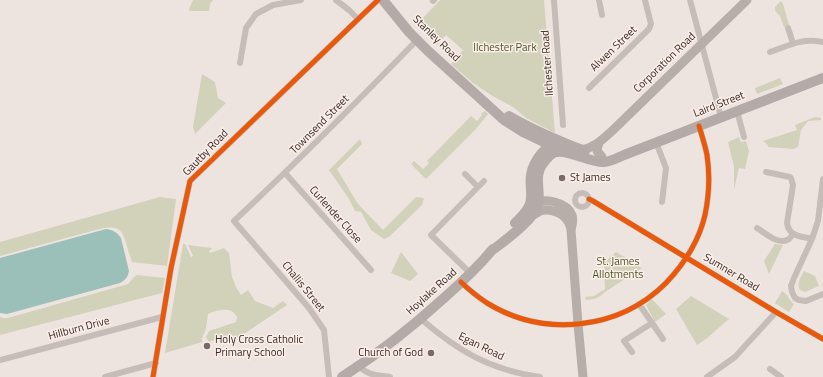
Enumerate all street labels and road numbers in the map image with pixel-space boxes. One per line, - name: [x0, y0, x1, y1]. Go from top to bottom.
- street label: Stanley Road: [410, 13, 462, 65]
- street label: Alwen Street: [588, 24, 640, 74]
- street label: Ilchester Road: [539, 30, 557, 96]
- street label: Corporation Road: [631, 30, 699, 96]
- street label: Laird Street: [692, 89, 746, 121]
- street label: Townsend Street: [288, 93, 352, 157]
- street label: Gautby Road: [181, 127, 231, 179]
- street label: Curlender Close: [306, 184, 364, 246]
- street label: Sumner Road: [701, 251, 761, 295]
- street label: Challis Street: [279, 259, 327, 315]
- street label: Hoylake Road: [404, 266, 460, 318]
- street label: Hillburn Drive: [47, 315, 111, 343]
- street label: Egan Road: [456, 330, 506, 364]

